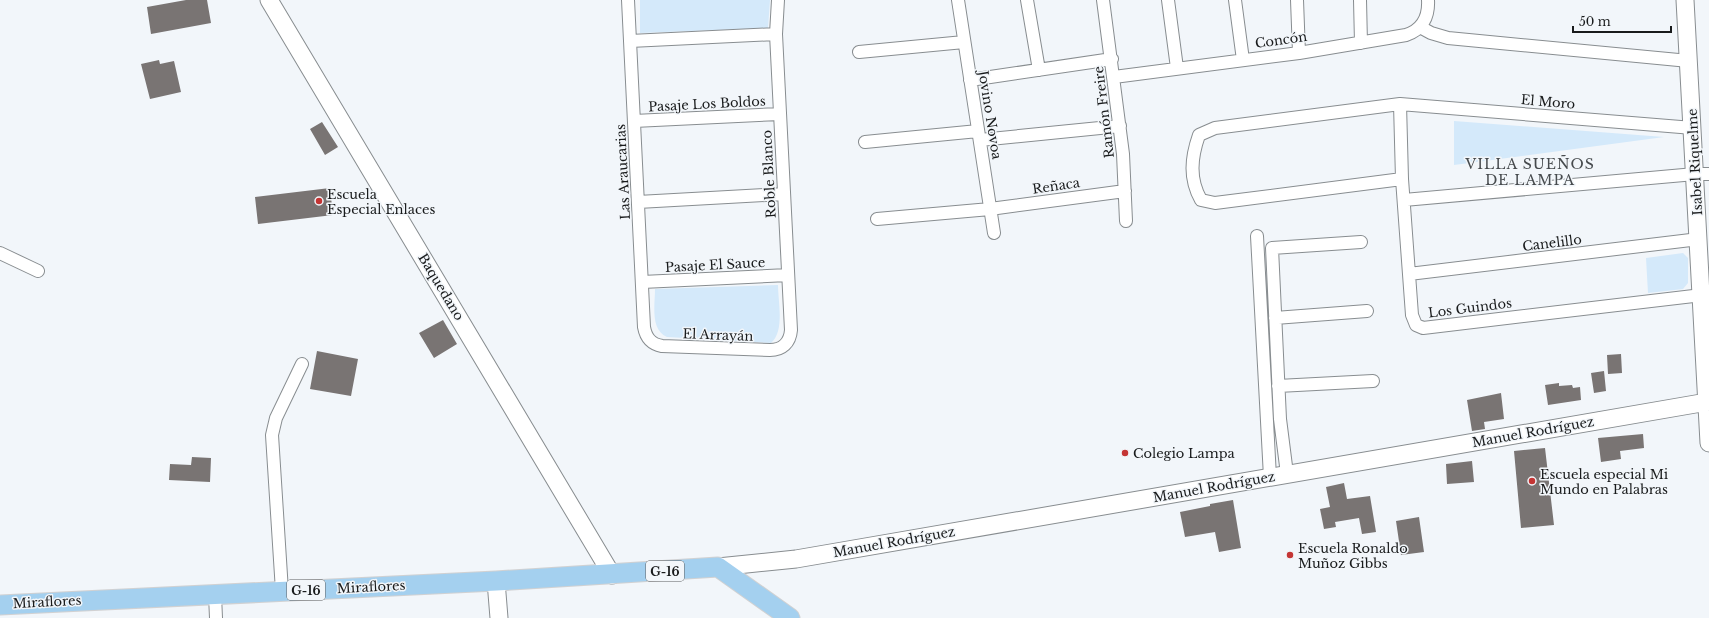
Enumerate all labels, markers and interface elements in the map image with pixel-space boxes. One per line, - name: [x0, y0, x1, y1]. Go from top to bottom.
- scale bar: [1573, 8, 1671, 34]
- text: 50 m: [1579, 14, 1611, 29]
- street label: Concón: [1254, 28, 1308, 52]
- street label: Ramón Freire: [1090, 65, 1118, 159]
- street label: Jovino Novoa: [974, 68, 1006, 161]
- street label: El Moro: [1520, 91, 1576, 113]
- street label: Pasaje Los Boldos: [648, 92, 766, 116]
- street label: Isabel Riquelme: [1684, 108, 1706, 216]
- street label: Las Araucarias: [612, 124, 634, 220]
- street label: Roble Blanco: [758, 129, 780, 219]
- district label: VILLA SUEÑOS DE LAMPA: [1464, 155, 1595, 189]
- street label: Reñaca: [1031, 174, 1082, 198]
- place label: Escuela Especial Enlaces: [327, 186, 435, 218]
- marker: Escuela Especial Enlaces: [314, 196, 324, 206]
- street label: Canelillo: [1521, 231, 1583, 255]
- street label: Baquedano: [414, 250, 468, 324]
- street label: Pasaje El Sauce: [664, 254, 766, 276]
- street label: Los Guindos: [1427, 294, 1513, 322]
- street label: El Arrayán: [682, 325, 754, 345]
- street label: Manuel Rodríguez: [1471, 413, 1595, 451]
- place label: Colegio Lampa: [1133, 445, 1235, 462]
- marker: Colegio Lampa: [1120, 448, 1130, 458]
- place label: Escuela especial Mi Mundo en Palabras: [1540, 466, 1669, 498]
- street label: Manuel Rodríguez: [1152, 468, 1276, 506]
- marker: Escuela especial Mi Mundo en Palabras: [1527, 476, 1537, 486]
- street label: Manuel Rodríguez: [832, 523, 956, 561]
- place label: Escuela Ronaldo Muñoz Gibbs: [1298, 540, 1408, 572]
- marker: Escuela Ronaldo Muñoz Gibbs: [1285, 550, 1295, 560]
- road number: G-16: [646, 561, 684, 581]
- street label: Miraflores: [336, 577, 406, 597]
- road number: G-16: [287, 580, 325, 600]
- street label: Miraflores: [12, 592, 82, 612]

